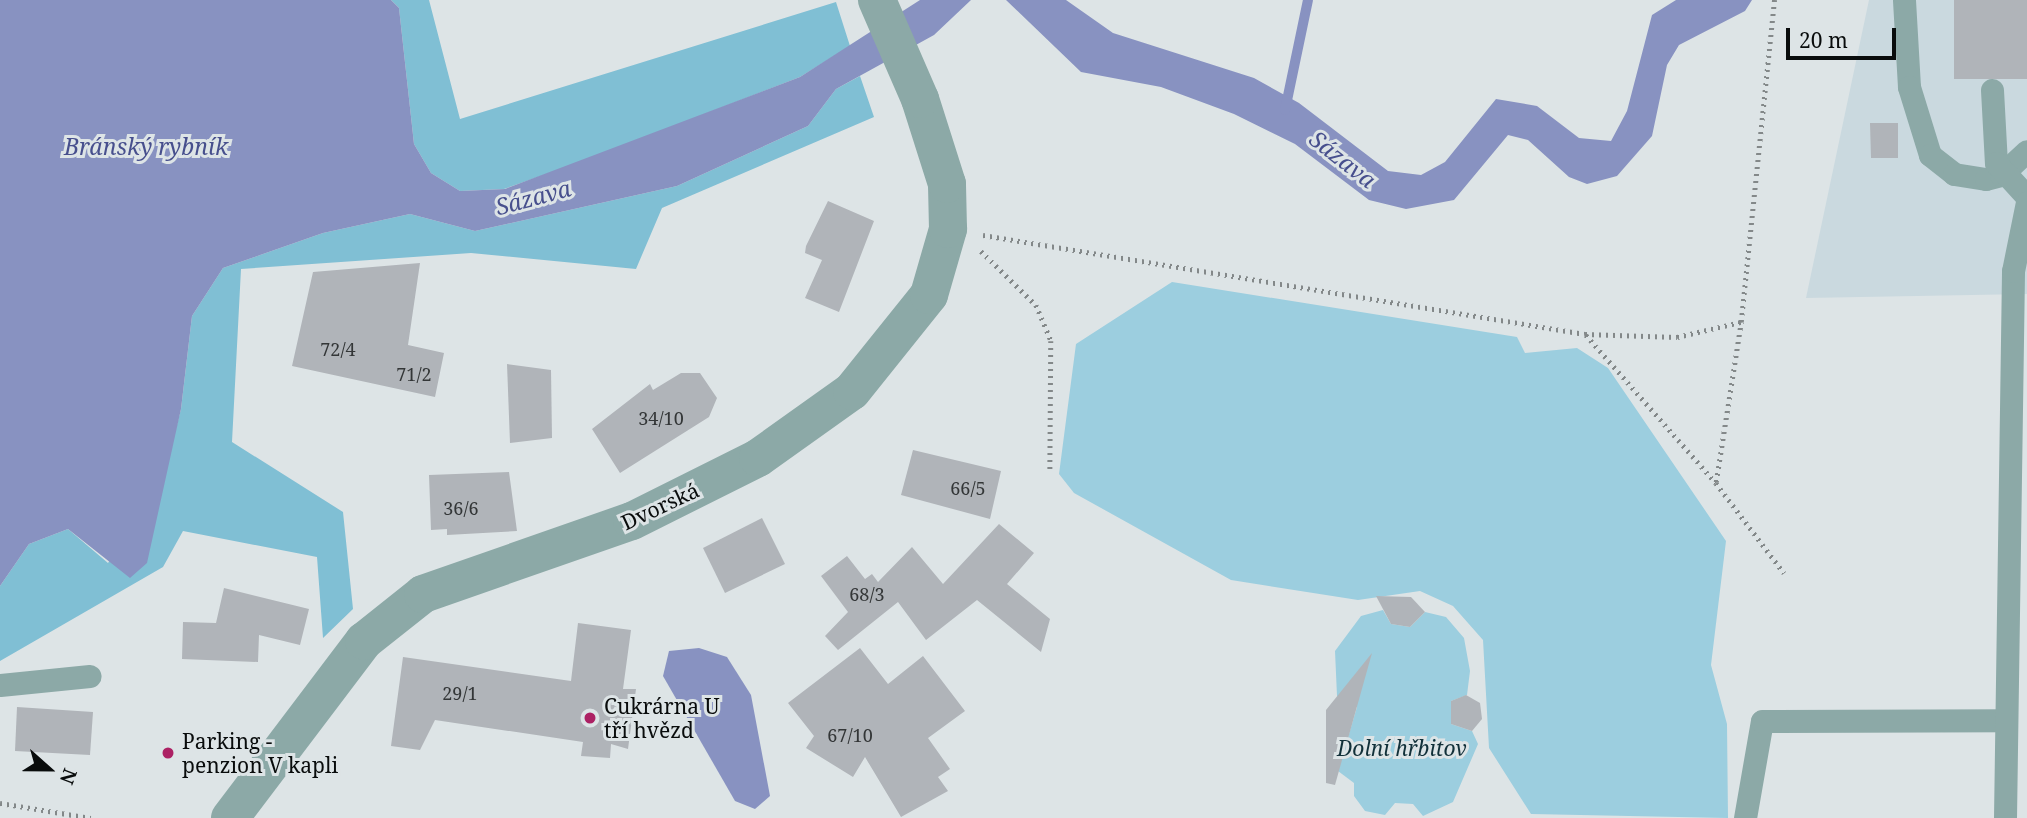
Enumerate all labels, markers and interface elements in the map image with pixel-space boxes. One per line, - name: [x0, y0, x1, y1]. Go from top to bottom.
- scale bar: [1789, 14, 1899, 58]
- text: 20 m: [1799, 26, 1848, 54]
- water label: Sázava: [1304, 125, 1382, 193]
- water label: Bránský rybník: [64, 132, 228, 160]
- water label: Sázava: [492, 174, 574, 220]
- house number: 72/4: [320, 338, 356, 360]
- house number: 71/2: [396, 363, 432, 385]
- house number: 34/10: [638, 407, 684, 429]
- street label: Dvorská: [617, 477, 703, 535]
- house number: 66/5: [950, 477, 986, 499]
- house number: 36/6: [443, 497, 479, 519]
- house number: 68/3: [849, 583, 885, 605]
- house number: 29/1: [442, 682, 478, 704]
- place label: Cukrárna U tří hvězd: [604, 693, 720, 743]
- marker: Cukrárna U tří hvězd: [582, 710, 598, 726]
- house number: 67/10: [827, 724, 873, 746]
- place label: Parking - penzion V kapli: [182, 728, 338, 778]
- north arrow: [14, 734, 84, 804]
- park label: Dolní hřbitov: [1337, 735, 1467, 761]
- marker: Parking - penzion V kapli: [160, 745, 176, 761]
- text: N: [54, 765, 83, 788]

